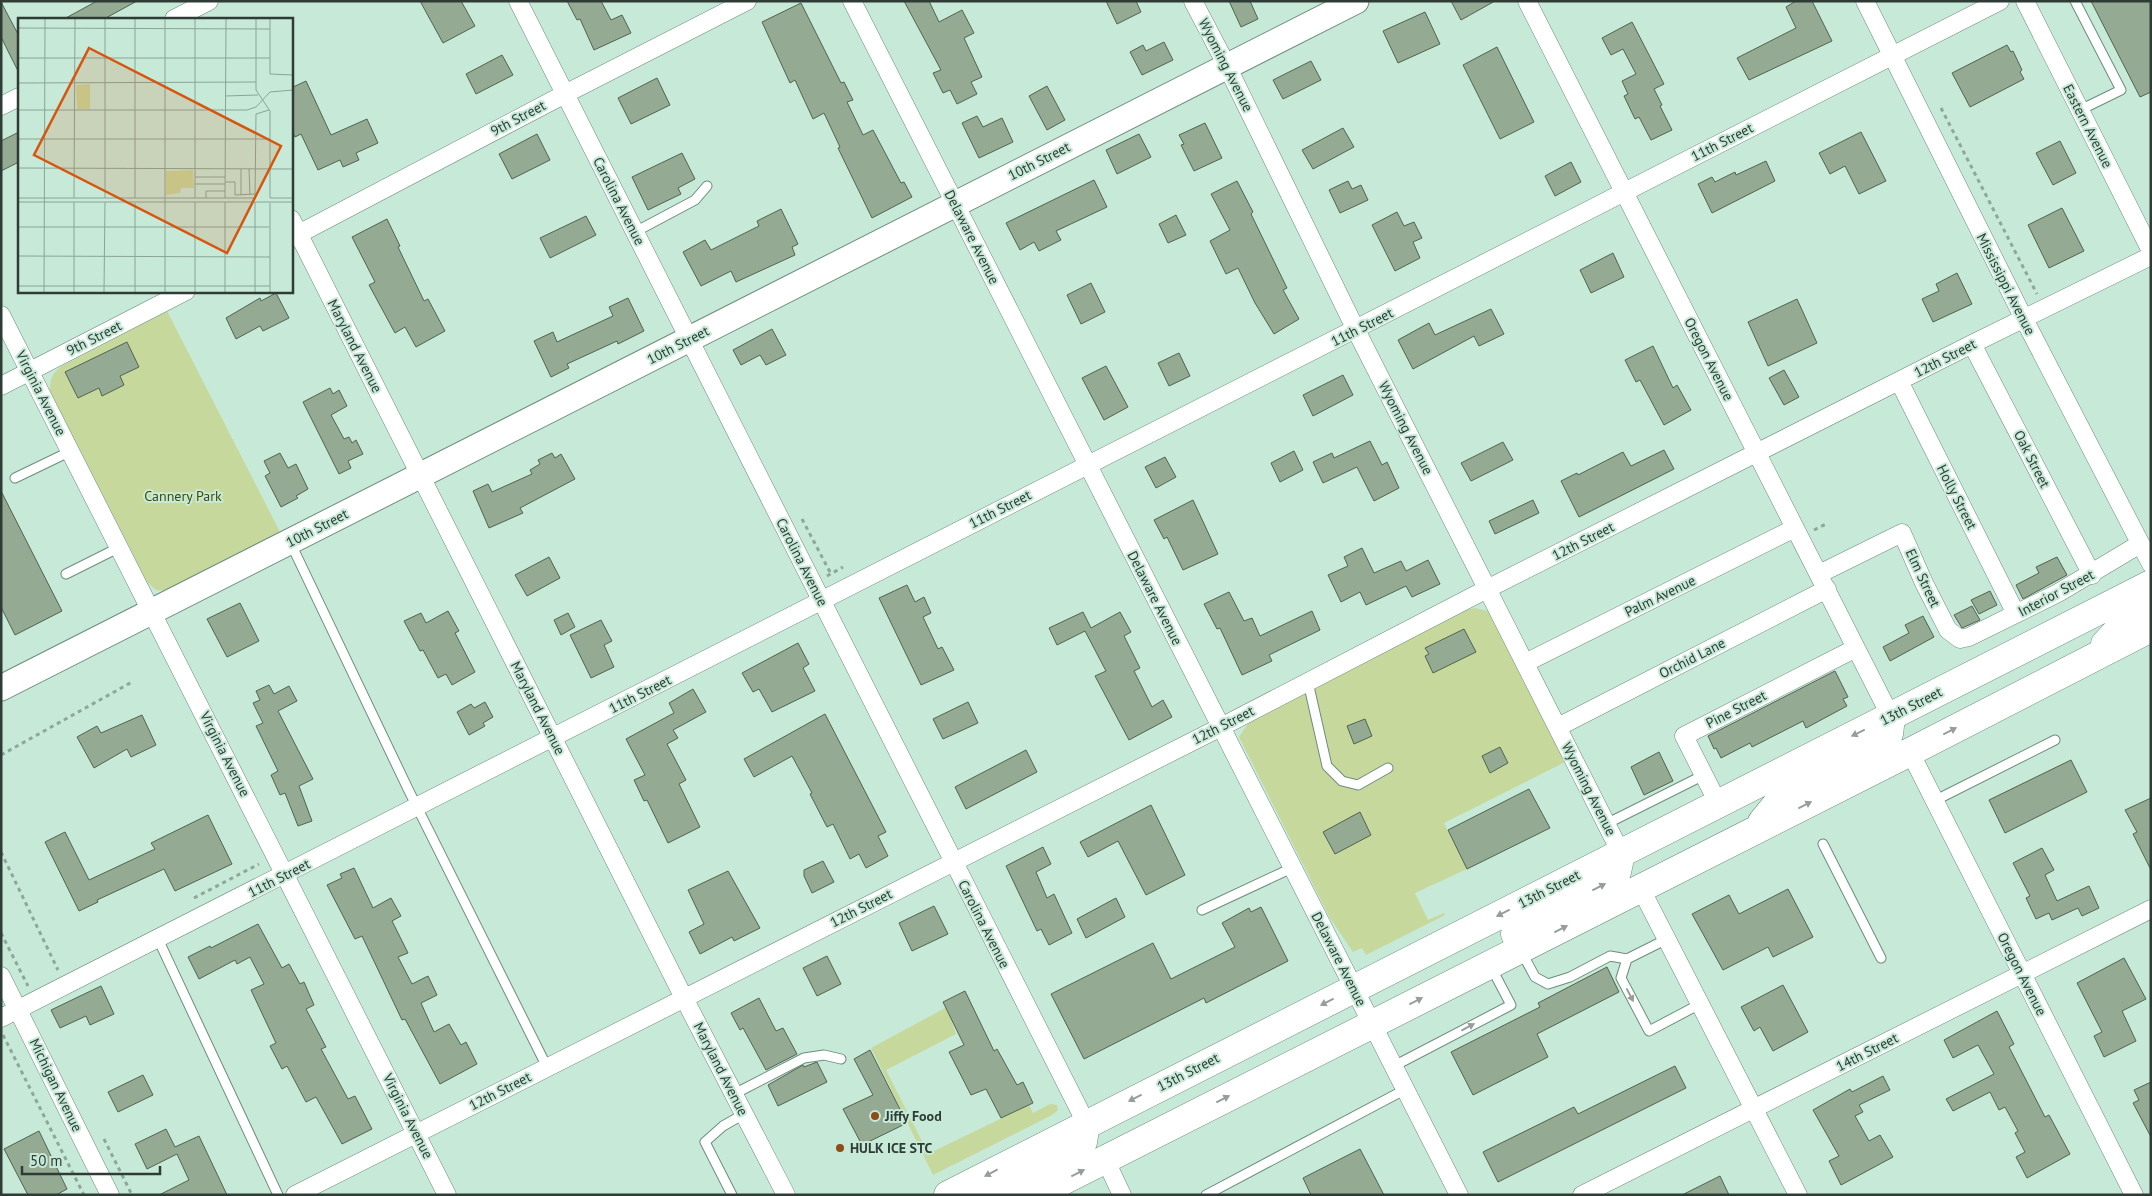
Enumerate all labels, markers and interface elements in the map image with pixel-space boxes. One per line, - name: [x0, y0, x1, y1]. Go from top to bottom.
- street label: Wyoming Avenue: [1195, 15, 1257, 115]
- inset map: [18, 18, 292, 292]
- street label: Eastern Avenue: [2059, 81, 2117, 171]
- street label: 9th Street: [487, 96, 549, 140]
- street label: 11th Street: [1688, 119, 1756, 165]
- street label: 10th Street: [1005, 138, 1073, 184]
- street label: Carolina Avenue: [589, 154, 649, 248]
- street label: Delaware Avenue: [941, 187, 1003, 287]
- street label: Mississippi Avenue: [1973, 230, 2039, 338]
- street label: Maryland Avenue: [324, 296, 386, 396]
- street label: 11th Street: [1328, 304, 1396, 350]
- street label: Oregon Avenue: [1680, 314, 1738, 404]
- street label: 9th Street: [63, 316, 125, 360]
- street label: 10th Street: [644, 322, 712, 368]
- street label: 12th Street: [1911, 335, 1979, 381]
- street label: Virginia Avenue: [11, 347, 70, 439]
- street label: Wyoming Avenue: [1375, 378, 1437, 478]
- street label: Oak Street: [2010, 427, 2054, 491]
- street label: Holly Street: [1933, 461, 1981, 533]
- street label: 11th Street: [966, 486, 1034, 532]
- park label: Cannery Park: [144, 487, 222, 505]
- street label: 10th Street: [283, 505, 351, 551]
- street label: Carolina Avenue: [772, 515, 832, 609]
- street label: 12th Street: [1549, 518, 1617, 564]
- street label: Elm Street: [1902, 546, 1944, 610]
- street label: Delaware Avenue: [1124, 548, 1186, 648]
- street label: Interior Street: [2015, 565, 2097, 621]
- street label: Palm Avenue: [1622, 571, 1698, 621]
- street label: Orchid Lane: [1656, 634, 1728, 682]
- street label: Maryland Avenue: [507, 658, 569, 758]
- street label: 11th Street: [606, 671, 674, 717]
- street label: 13th Street: [1877, 683, 1945, 729]
- street label: Pine Street: [1703, 686, 1770, 732]
- street label: 12th Street: [1189, 702, 1257, 748]
- street label: Virginia Avenue: [195, 708, 254, 800]
- one-way arrow: [1943, 727, 1957, 735]
- one-way arrow: [1851, 729, 1865, 737]
- street label: Wyoming Avenue: [1558, 739, 1620, 839]
- one-way arrow: [1798, 801, 1813, 809]
- street label: 11th Street: [245, 855, 313, 901]
- street label: 13th Street: [1515, 866, 1583, 912]
- street label: Carolina Avenue: [954, 877, 1014, 971]
- one-way arrow: [1592, 883, 1606, 891]
- street label: 12th Street: [827, 885, 895, 931]
- street label: Delaware Avenue: [1308, 909, 1370, 1009]
- one-way arrow: [1496, 909, 1510, 917]
- one-way arrow: [1554, 925, 1568, 933]
- street label: Oregon Avenue: [1993, 929, 2051, 1019]
- one-way arrow: [1626, 988, 1634, 1002]
- one-way arrow: [1409, 997, 1423, 1005]
- one-way arrow: [1320, 998, 1334, 1006]
- street label: Maryland Avenue: [690, 1019, 752, 1119]
- one-way arrow: [1461, 1023, 1476, 1031]
- street label: 14th Street: [1833, 1029, 1901, 1075]
- street label: Michigan Avenue: [26, 1035, 86, 1135]
- street label: 13th Street: [1154, 1049, 1222, 1095]
- street label: 12th Street: [466, 1068, 534, 1114]
- street label: Virginia Avenue: [378, 1070, 437, 1162]
- one-way arrow: [1128, 1095, 1142, 1103]
- one-way arrow: [1216, 1095, 1231, 1103]
- place label: Jiffy Food: [884, 1107, 942, 1125]
- marker: Jiffy Food: [869, 1110, 881, 1122]
- place label: HULK ICE STC: [850, 1139, 932, 1157]
- marker: HULK ICE STC: [834, 1142, 846, 1154]
- scale bar: [22, 1144, 160, 1176]
- text: 50 m: [30, 1151, 63, 1170]
- one-way arrow: [983, 1169, 998, 1177]
- one-way arrow: [1071, 1169, 1085, 1177]

